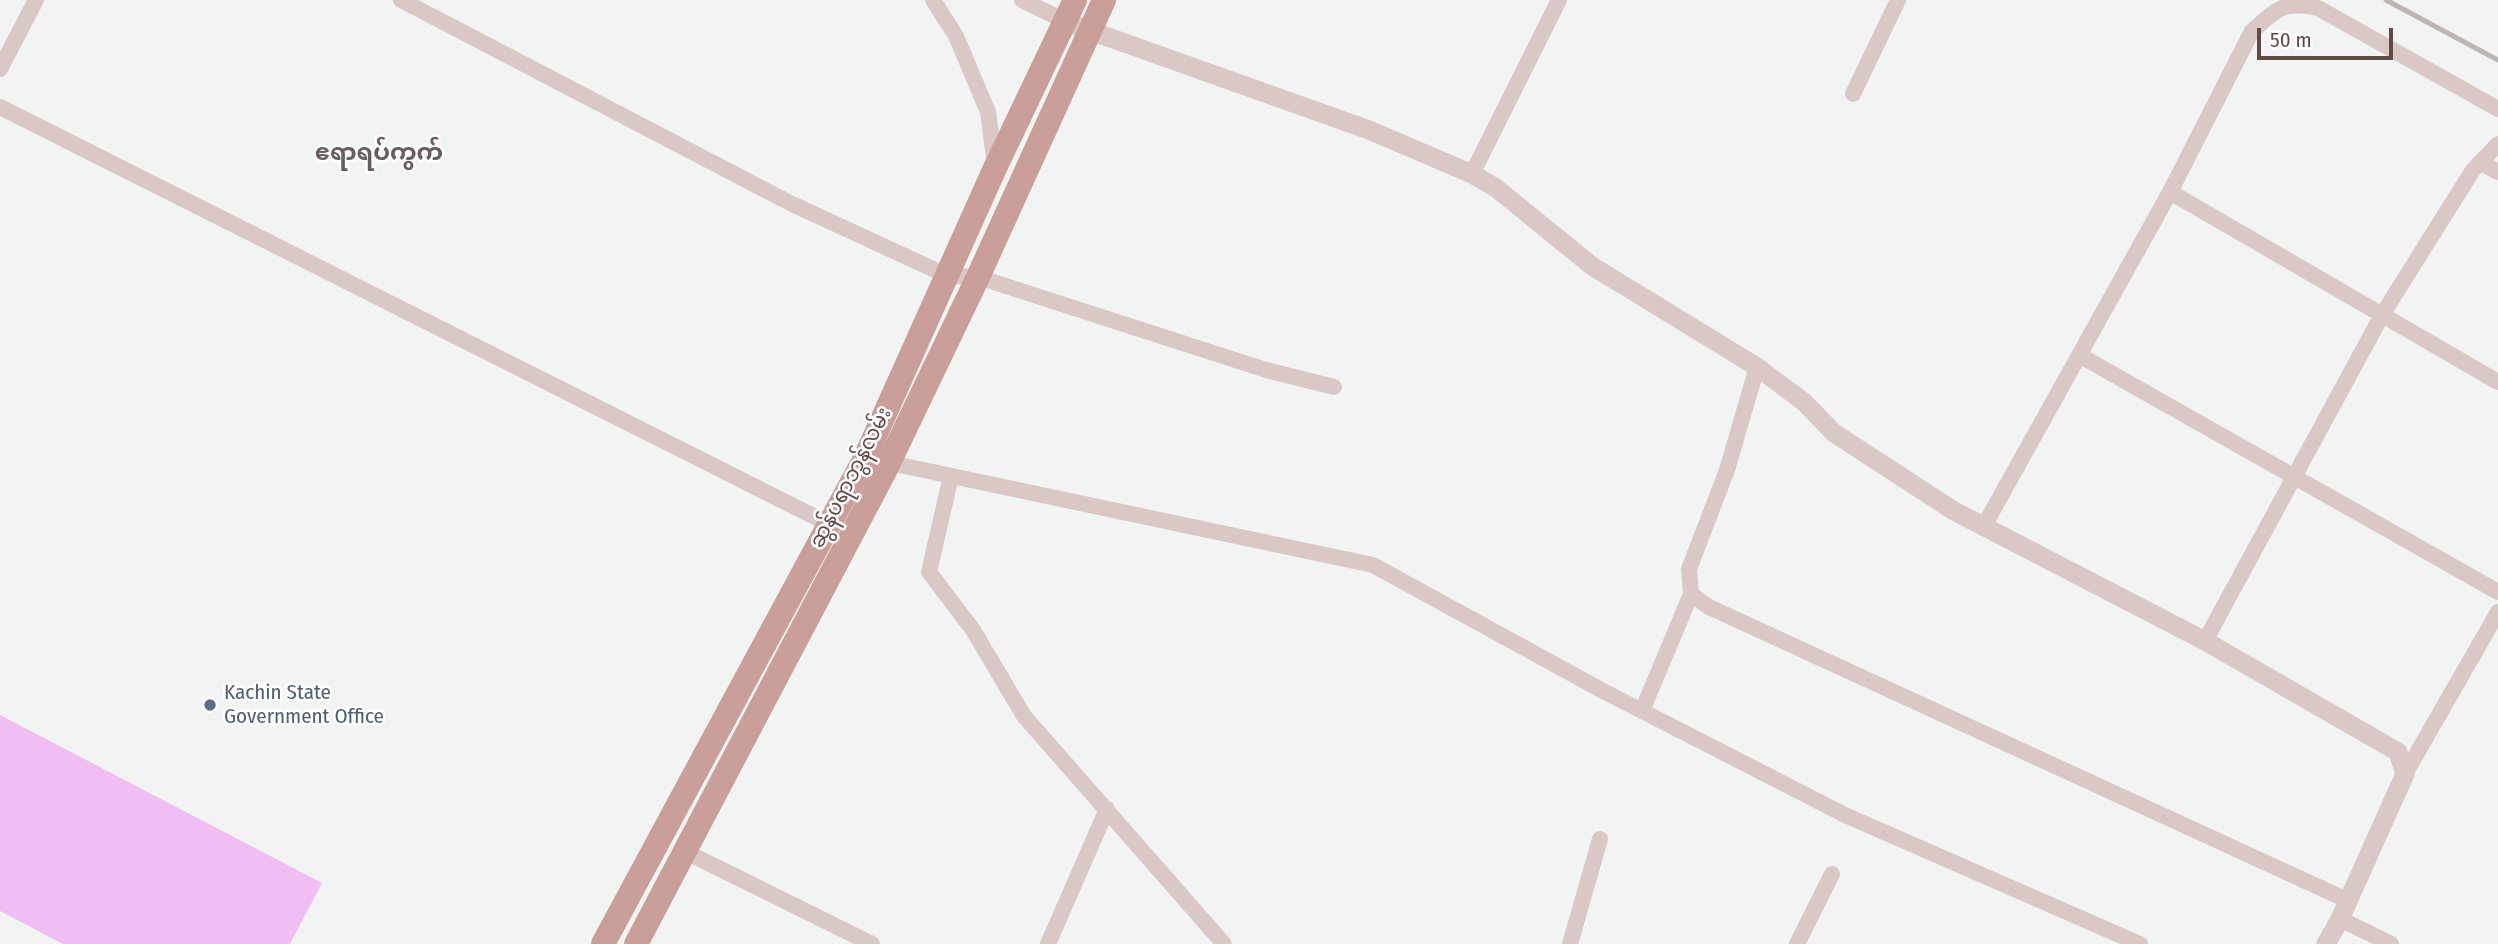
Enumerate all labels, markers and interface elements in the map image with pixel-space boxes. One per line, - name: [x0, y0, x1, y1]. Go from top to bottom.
- scale bar: [2260, 14, 2396, 58]
- text: 50 m: [2270, 27, 2312, 53]
- district label: ဧရာရပ်ကွက်: [315, 139, 443, 167]
- street label: ဆွန်ပရာဘွန်လမ်း: [805, 403, 897, 553]
- place label: Kachin State Government Office: [224, 680, 384, 730]
- marker: Kachin State Government Office: [202, 697, 218, 713]

